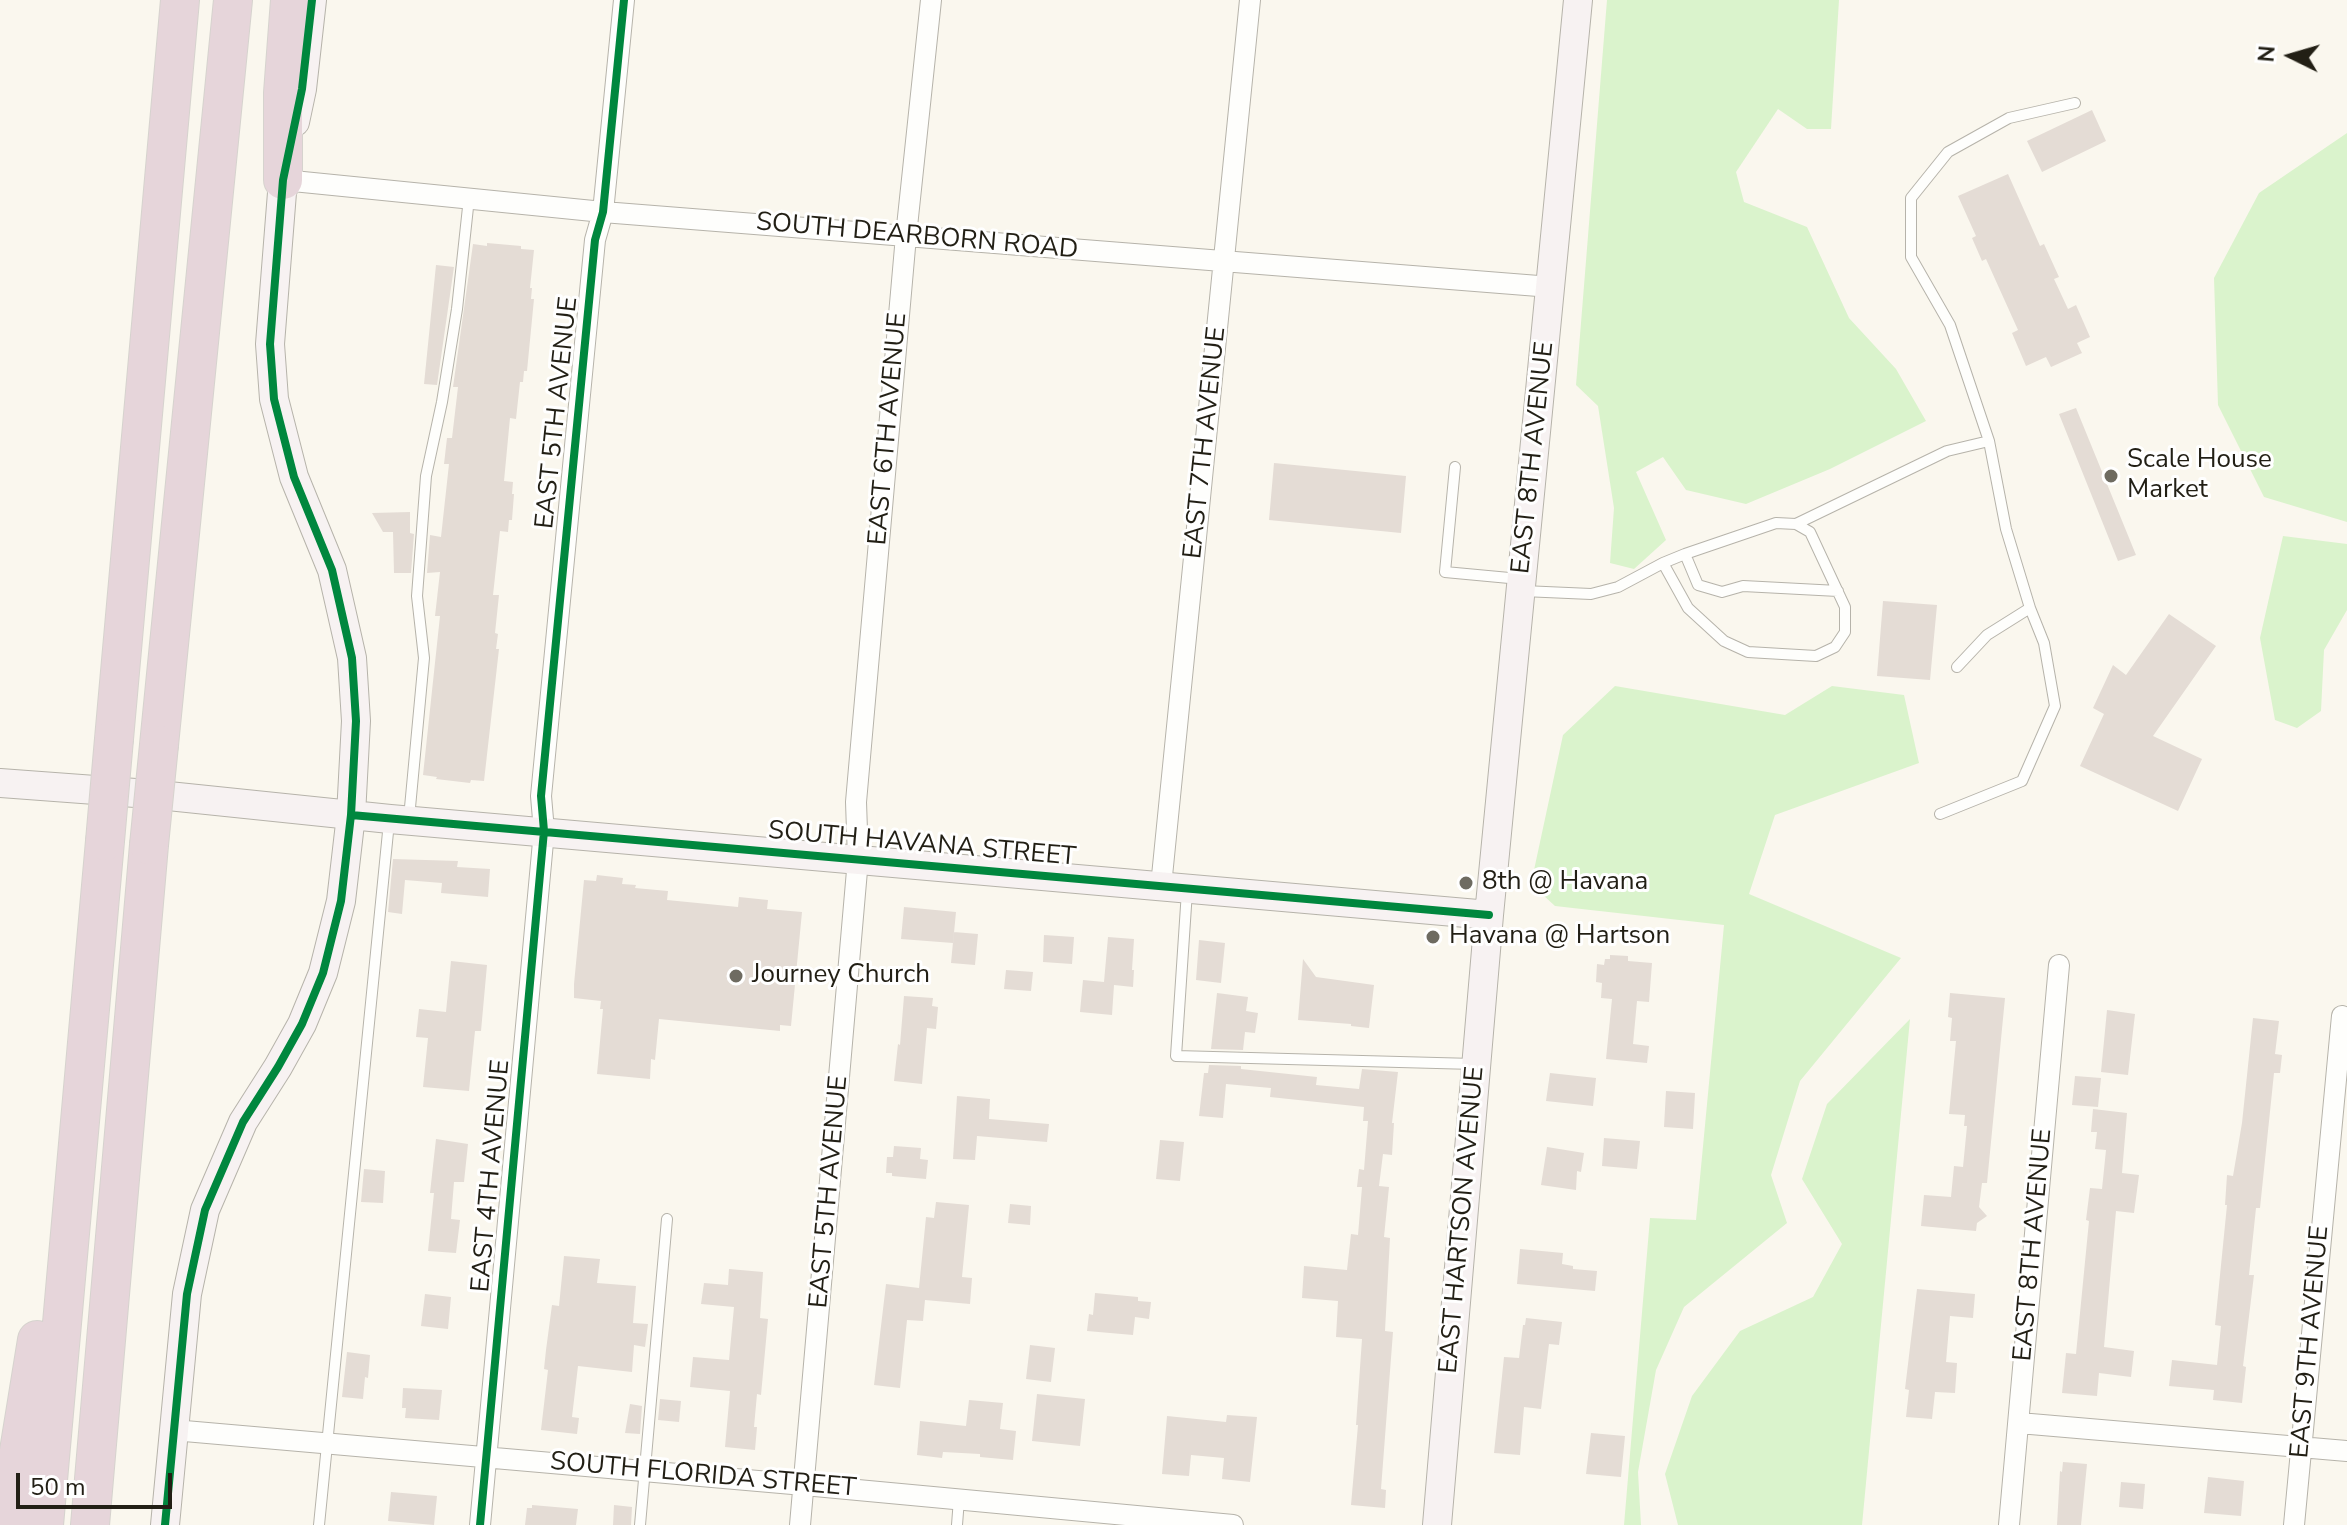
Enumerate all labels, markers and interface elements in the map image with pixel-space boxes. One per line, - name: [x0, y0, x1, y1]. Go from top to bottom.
- north arrow: [2251, 16, 2331, 96]
- text: N: [2251, 44, 2283, 63]
- street label: SOUTH DEARBORN ROAD: [755, 207, 1079, 267]
- street label: EAST 5TH AVENUE: [530, 295, 586, 531]
- street label: EAST 6TH AVENUE: [863, 312, 915, 546]
- street label: EAST 7TH AVENUE: [1178, 325, 1234, 561]
- street label: EAST 8TH AVENUE: [1506, 340, 1562, 576]
- place label: Scale House Market: [2127, 445, 2272, 506]
- marker: Scale House Market: [2102, 467, 2120, 485]
- street label: SOUTH HAVANA STREET: [767, 816, 1077, 874]
- place label: 8th @ Havana: [1482, 867, 1648, 899]
- marker: 8th @ Havana: [1457, 874, 1475, 892]
- place label: Havana @ Hartson: [1449, 921, 1670, 953]
- marker: Havana @ Hartson: [1424, 928, 1442, 946]
- place label: Journey Church: [752, 960, 930, 992]
- marker: Journey Church: [727, 967, 745, 985]
- street label: EAST 4TH AVENUE: [466, 1059, 518, 1293]
- street label: EAST HARTSON AVENUE: [1434, 1065, 1492, 1375]
- street label: EAST 5TH AVENUE: [804, 1075, 856, 1309]
- street label: EAST 8TH AVENUE: [2008, 1128, 2060, 1362]
- street label: EAST 9TH AVENUE: [2285, 1225, 2337, 1459]
- street label: SOUTH FLORIDA STREET: [549, 1447, 857, 1505]
- scale bar: [20, 1457, 176, 1507]
- text: 50 m: [30, 1471, 86, 1503]

